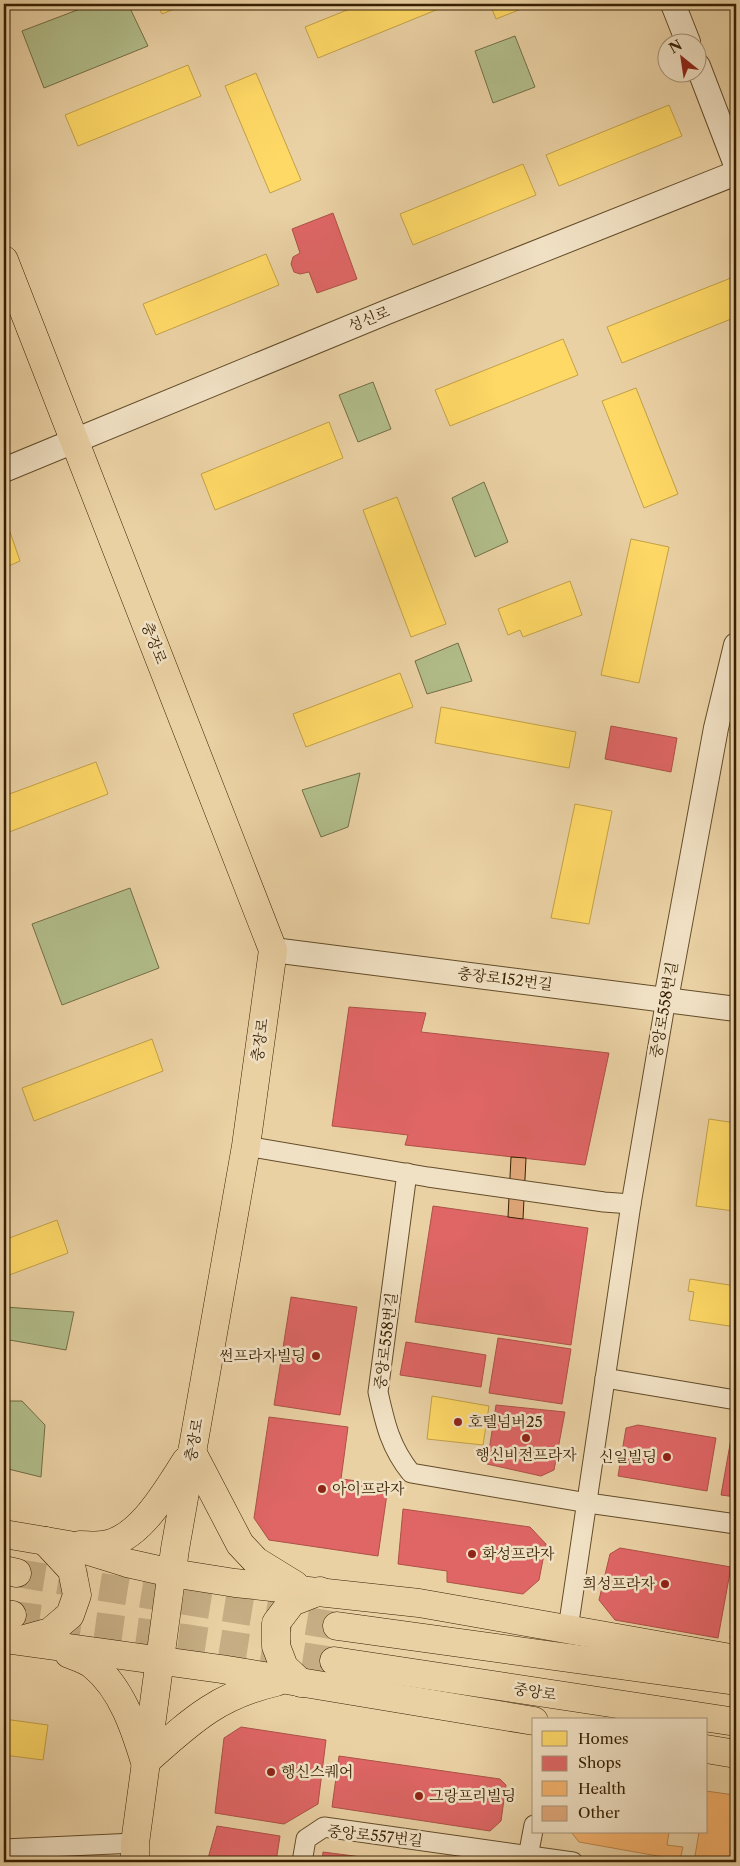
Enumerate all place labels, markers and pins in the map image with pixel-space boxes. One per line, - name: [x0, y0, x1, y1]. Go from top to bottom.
- place label: 썬프라자빌딩: [219, 1346, 306, 1365]
- marker: 썬프라자빌딩: [310, 1350, 322, 1362]
- place label: 호텔넘버25: [468, 1412, 543, 1431]
- marker: 호텔넘버25: [452, 1416, 464, 1428]
- marker: 행신비전프라자: [520, 1432, 532, 1444]
- place label: 행신비전프라자: [475, 1445, 577, 1464]
- place label: 신일빌딩: [599, 1447, 657, 1466]
- marker: 신일빌딩: [661, 1451, 673, 1463]
- place label: 아이프라자: [332, 1479, 405, 1498]
- marker: 아이프라자: [316, 1483, 328, 1495]
- place label: 화성프라자: [482, 1544, 555, 1563]
- marker: 화성프라자: [466, 1548, 478, 1560]
- place label: 희성프라자: [583, 1574, 656, 1593]
- marker: 희성프라자: [659, 1578, 671, 1590]
- place label: 행신스퀘어: [281, 1762, 353, 1781]
- marker: 행신스퀘어: [265, 1766, 277, 1778]
- place label: 그랑프리빌딩: [429, 1786, 516, 1805]
- marker: 그랑프리빌딩: [413, 1790, 425, 1802]

